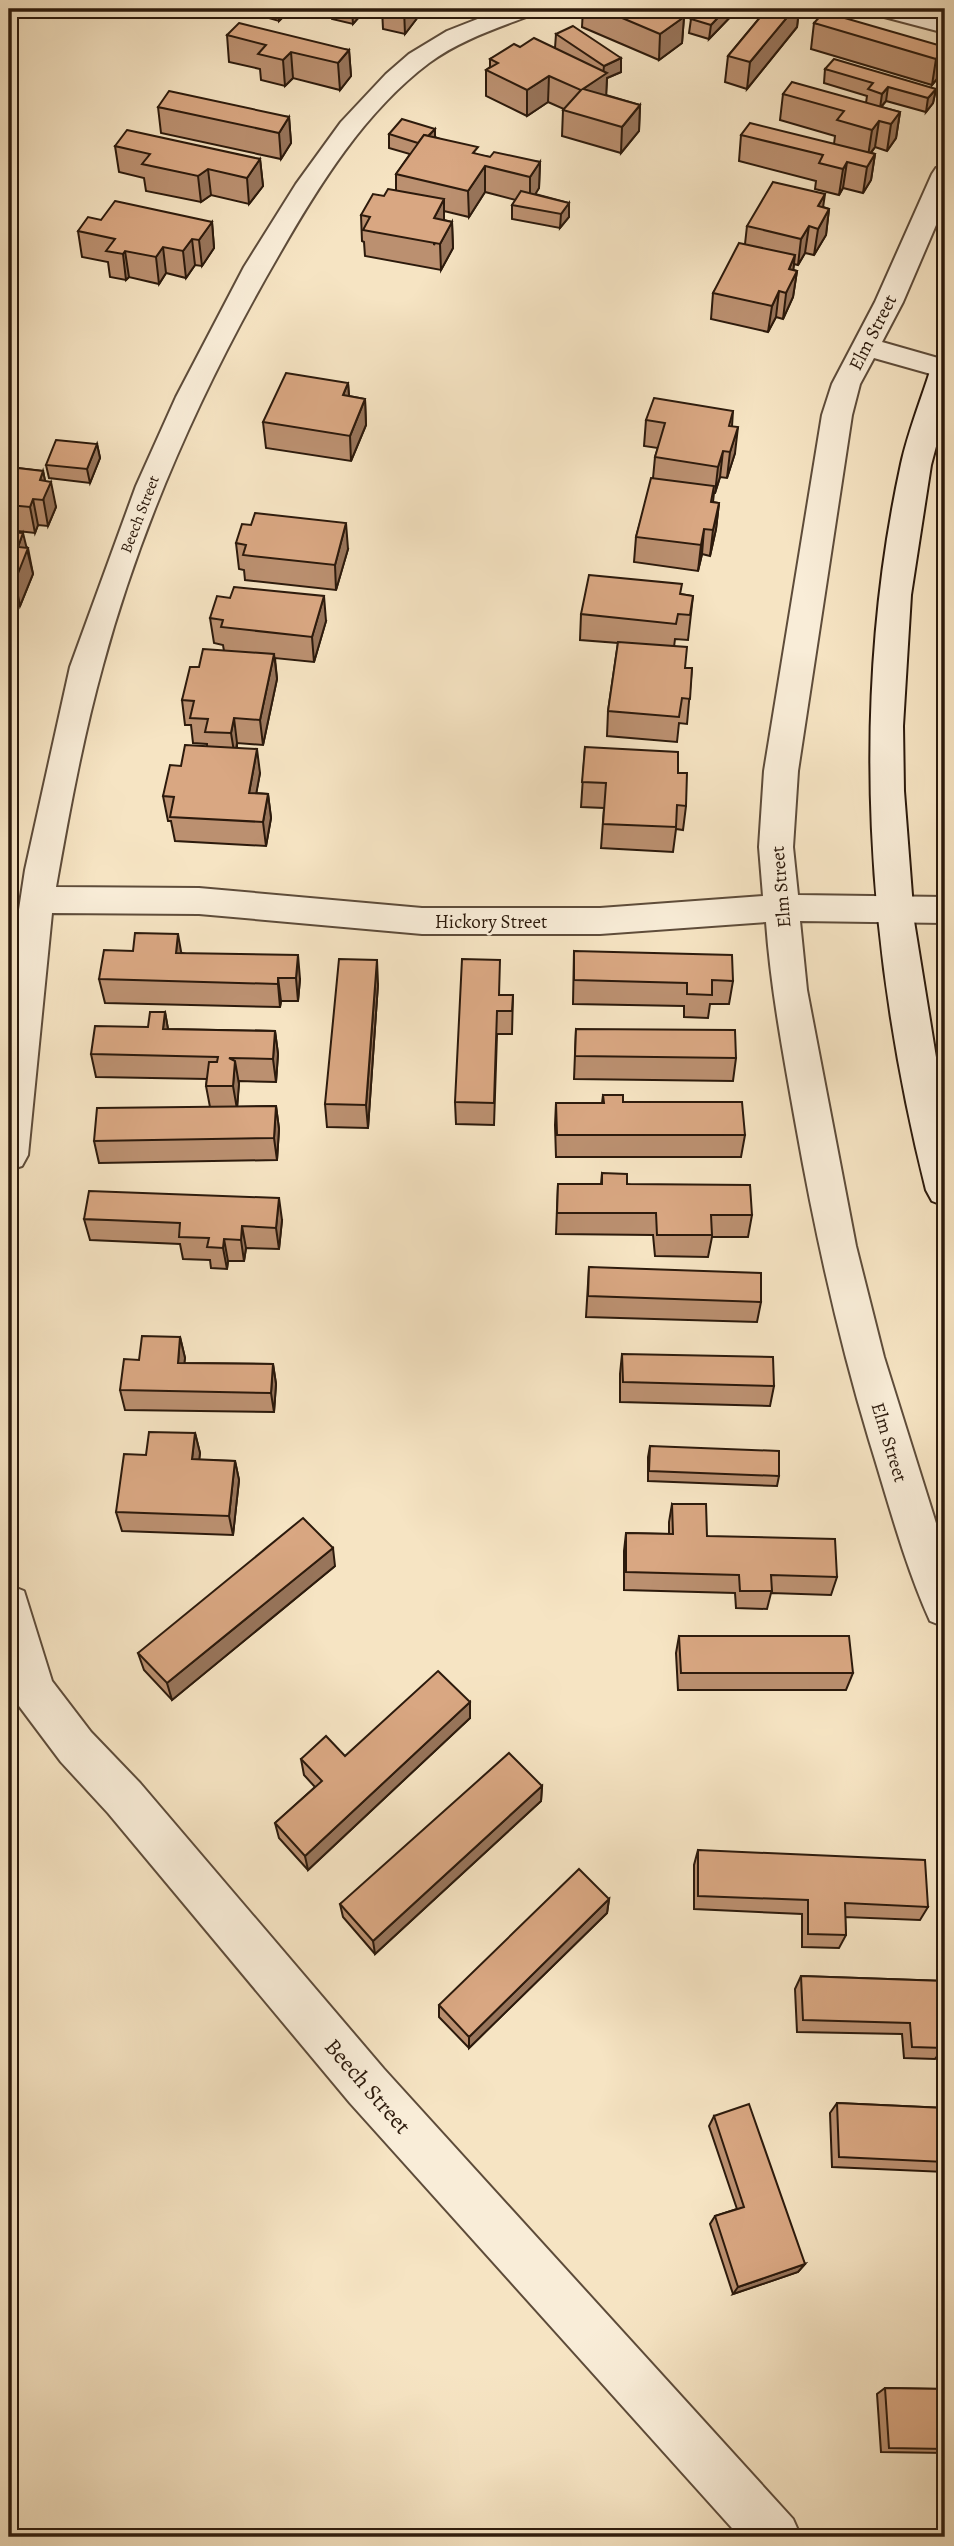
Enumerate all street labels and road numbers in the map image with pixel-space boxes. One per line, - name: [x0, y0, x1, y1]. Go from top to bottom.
- street label: Elm Street: [843, 290, 903, 375]
- street label: Beech Street: [115, 472, 165, 556]
- street label: Elm Street: [764, 845, 798, 929]
- street label: Hickory Street: [435, 909, 547, 935]
- street label: Elm Street: [865, 1399, 913, 1485]
- street label: Beech Street: [317, 2032, 418, 2141]

